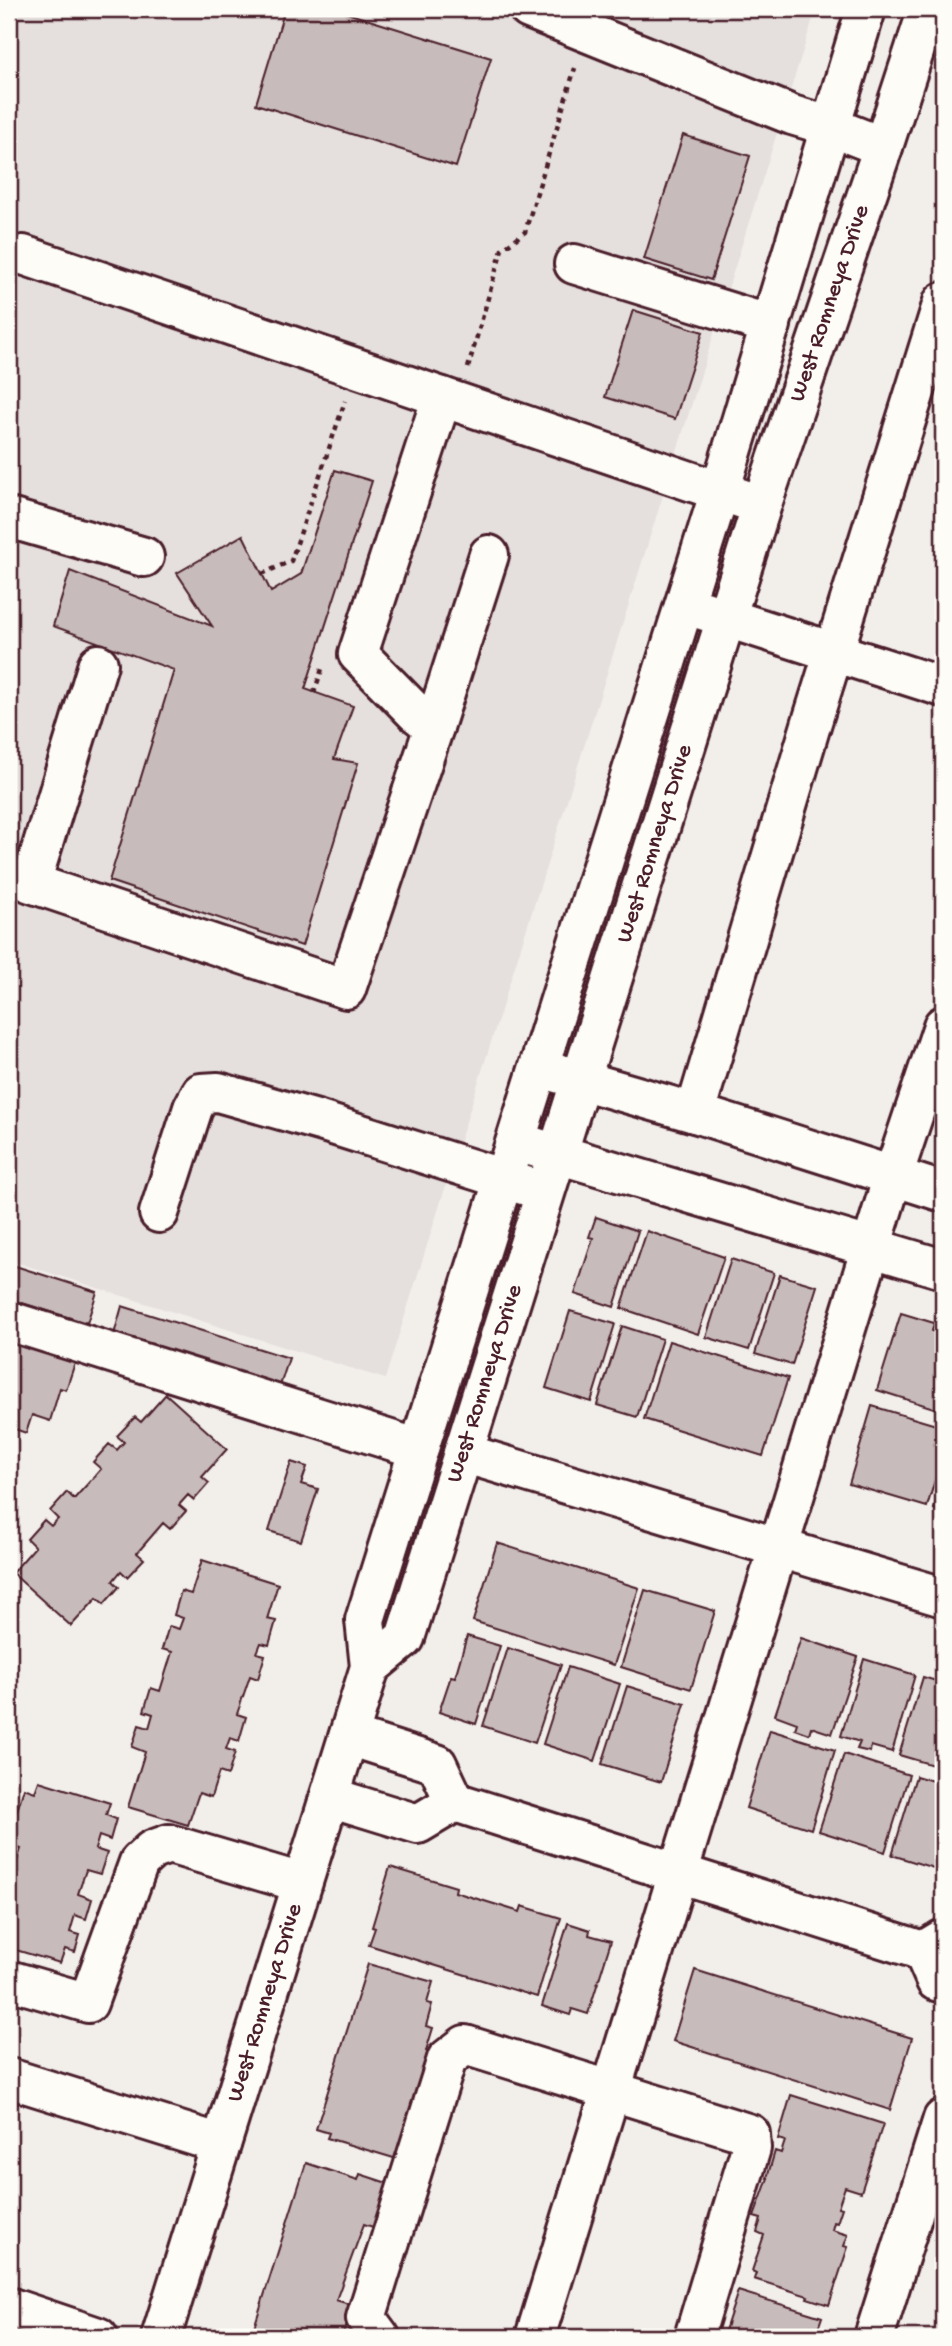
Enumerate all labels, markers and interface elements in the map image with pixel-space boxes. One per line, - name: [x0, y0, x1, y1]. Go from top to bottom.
- street label: West Romneya Drive: [783, 201, 877, 406]
- street label: West Romneya Drive: [610, 741, 700, 947]
- street label: West Romneya Drive: [440, 1280, 530, 1486]
- street label: West Romneya Drive: [221, 1900, 310, 2106]

